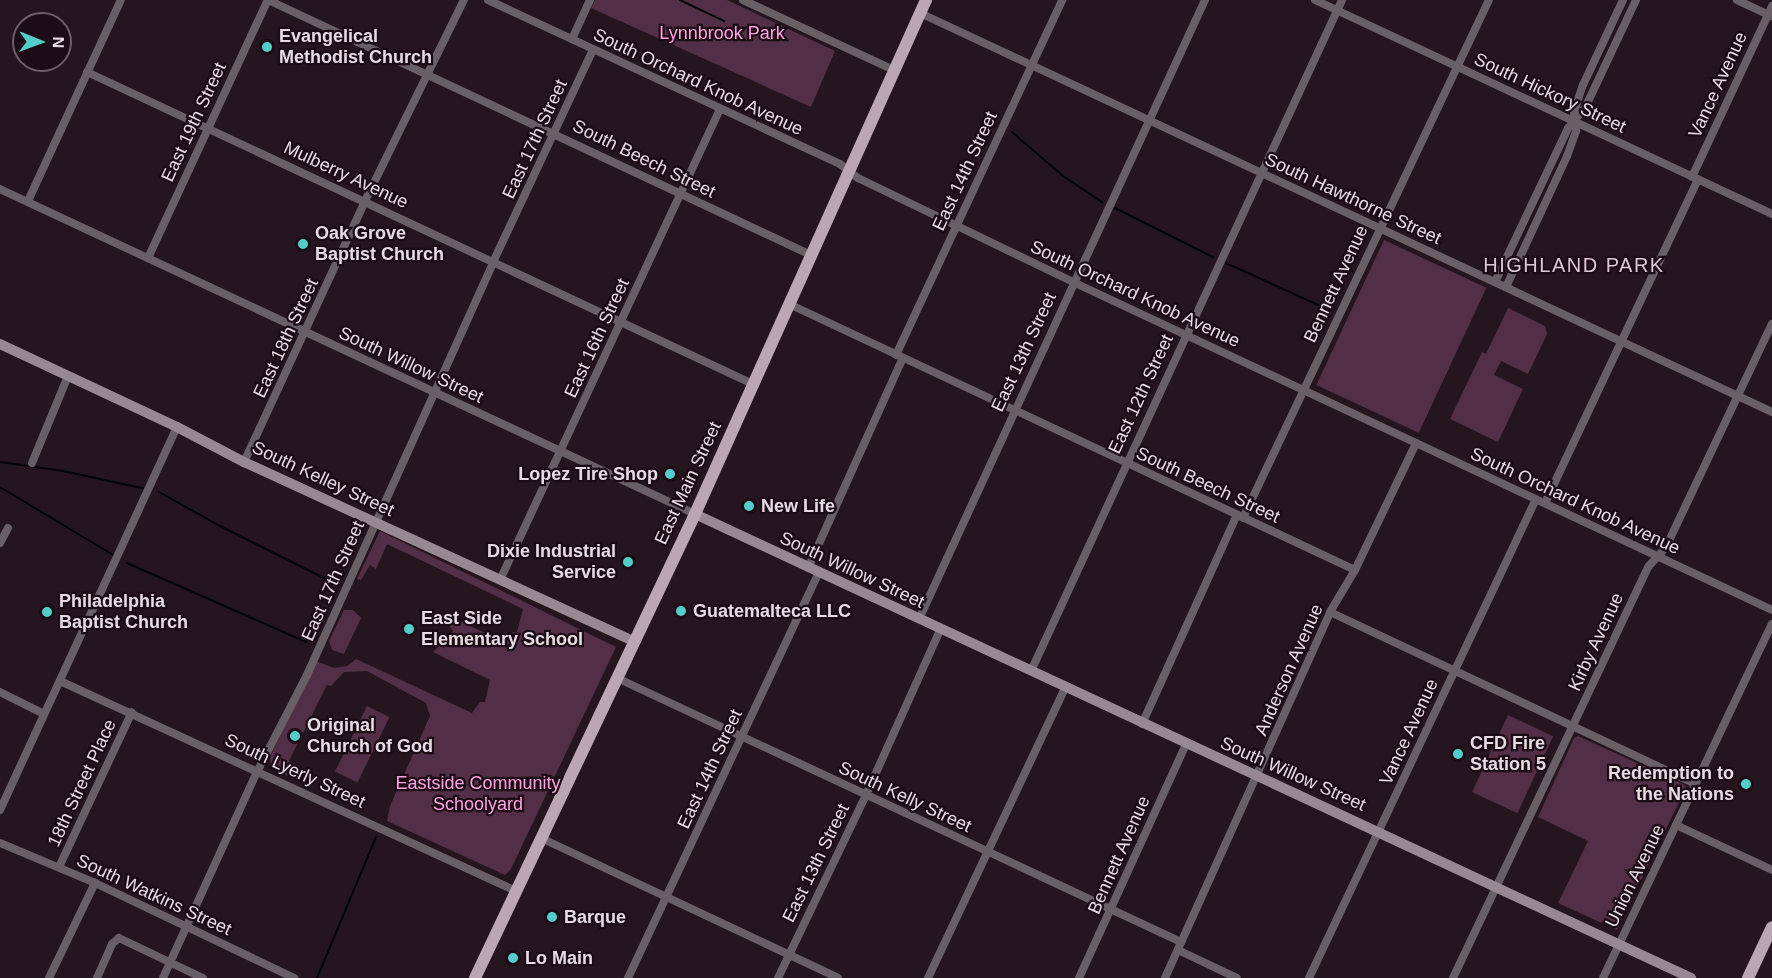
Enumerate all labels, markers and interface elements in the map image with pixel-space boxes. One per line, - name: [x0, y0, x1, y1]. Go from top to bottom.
- north arrow: [12, 12, 72, 72]
- park label: Lynnbrook Park: [659, 22, 785, 44]
- street label: South Orchard Knob Avenue: [589, 24, 807, 140]
- place label: Evangelical Methodist Church: [279, 26, 432, 68]
- street label: Vance Avenue: [1684, 28, 1752, 142]
- text: N: [50, 36, 67, 48]
- marker: Evangelical Methodist Church: [260, 40, 274, 54]
- street label: South Hickory Street: [1471, 48, 1629, 138]
- street label: East 19th Street: [157, 59, 231, 185]
- street label: East 17th Street: [498, 76, 572, 202]
- street label: East 14th Street: [928, 108, 1002, 234]
- street label: South Beech Street: [569, 115, 719, 203]
- street label: Mulberry Avenue: [280, 137, 412, 213]
- street label: South Hawthorne Street: [1261, 149, 1445, 249]
- street label: Bennett Avenue: [1299, 222, 1373, 346]
- place label: Oak Grove Baptist Church: [315, 223, 444, 266]
- street label: South Orchard Knob Avenue: [1026, 236, 1244, 352]
- marker: Oak Grove Baptist Church: [296, 237, 310, 251]
- district label: HIGHLAND PARK: [1483, 253, 1665, 277]
- street label: East 18th Street: [249, 275, 323, 401]
- street label: East 16th Street: [560, 275, 634, 401]
- street label: East 13th Street: [987, 289, 1061, 415]
- street label: South Willow Street: [335, 322, 487, 408]
- street label: East 12th Street: [1104, 331, 1178, 457]
- street label: East Main Street: [650, 418, 726, 548]
- street label: South Kelley Street: [249, 437, 397, 521]
- street label: South Beech Street: [1133, 442, 1283, 528]
- street label: South Orchard Knob Avenue: [1466, 443, 1684, 559]
- place label: Lopez Tire Shop: [518, 463, 658, 485]
- marker: Lopez Tire Shop: [663, 467, 677, 481]
- place label: New Life: [761, 495, 835, 517]
- marker: New Life: [742, 499, 756, 513]
- street label: East 17th Street: [297, 518, 369, 644]
- street label: South Willow Street: [776, 527, 928, 613]
- place label: Dixie Industrial Service: [487, 541, 616, 584]
- marker: Dixie Industrial Service: [621, 555, 635, 569]
- street label: Kirby Avenue: [1564, 589, 1628, 695]
- place label: Philadelphia Baptist Church: [59, 591, 188, 634]
- place label: Guatemalteca LLC: [693, 600, 851, 622]
- street label: Anderson Avenue: [1250, 600, 1328, 740]
- marker: Guatemalteca LLC: [674, 604, 688, 618]
- marker: Philadelphia Baptist Church: [40, 605, 54, 619]
- place label: East Side Elementary School: [421, 608, 583, 650]
- marker: East Side Elementary School: [402, 622, 416, 636]
- street label: Vance Avenue: [1375, 675, 1443, 789]
- street label: East 14th Street: [673, 706, 747, 832]
- place label: Original Church of God: [307, 715, 433, 758]
- street label: 18th Street Place: [43, 716, 121, 850]
- street label: South Lyerly Street: [221, 729, 369, 813]
- marker: Original Church of God: [288, 729, 302, 743]
- street label: South Willow Street: [1217, 732, 1369, 816]
- place label: CFD Fire Station 5: [1470, 733, 1546, 776]
- marker: CFD Fire Station 5: [1451, 747, 1465, 761]
- street label: South Kelly Street: [835, 757, 975, 837]
- place label: Redemption to the Nations: [1608, 763, 1734, 806]
- park label: Eastside Community Schoolyard: [395, 773, 561, 816]
- marker: Redemption to the Nations: [1739, 777, 1753, 791]
- street label: Bennett Avenue: [1083, 792, 1155, 918]
- street label: East 13th Street: [778, 800, 854, 926]
- street label: Union Avenue: [1601, 821, 1669, 931]
- street label: South Watkins Street: [73, 850, 235, 940]
- place label: Barque: [564, 906, 626, 928]
- marker: Barque: [545, 910, 559, 924]
- place label: Lo Main: [525, 947, 593, 969]
- marker: Lo Main: [506, 951, 520, 965]

